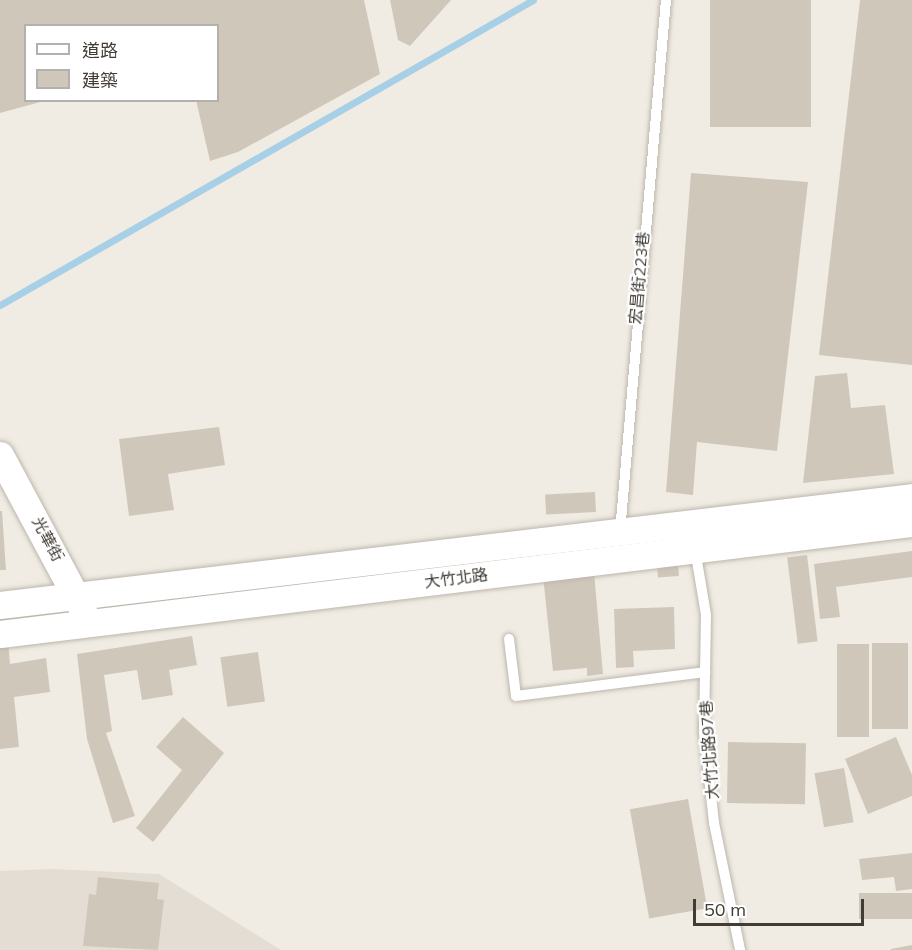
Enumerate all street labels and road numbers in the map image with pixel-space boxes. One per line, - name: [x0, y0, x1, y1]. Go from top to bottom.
- street label: 宏昌街223巷: [625, 231, 653, 325]
- street label: 光華街: [28, 513, 68, 565]
- street label: 大竹北路: [423, 565, 489, 591]
- street label: 大竹北路97巷: [696, 700, 722, 800]

